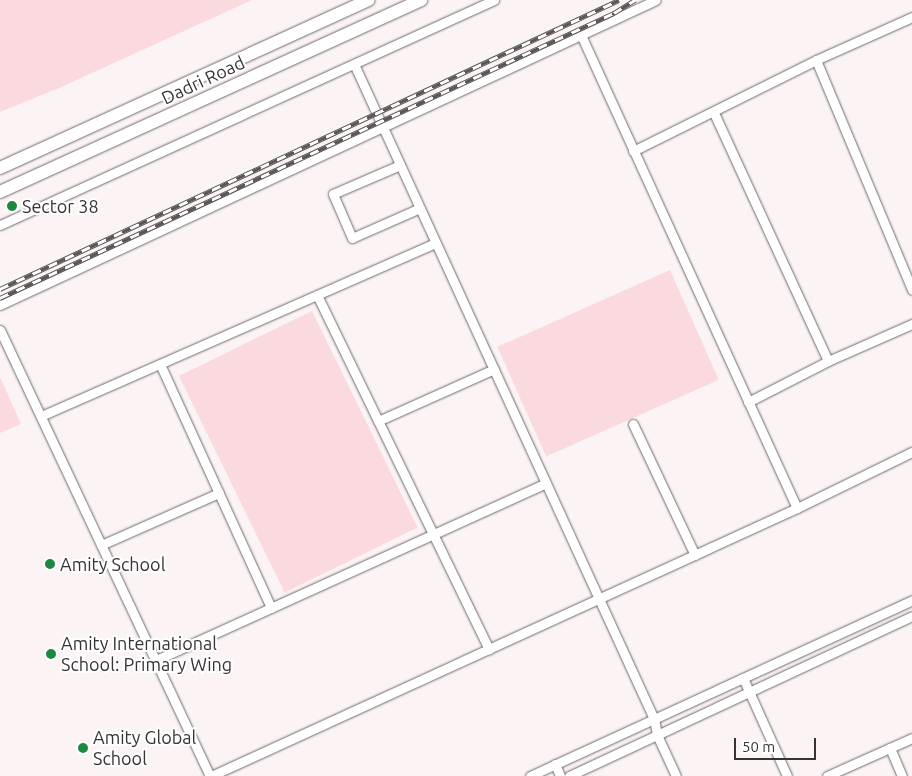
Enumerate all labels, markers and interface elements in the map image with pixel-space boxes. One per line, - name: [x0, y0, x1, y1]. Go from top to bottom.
- street label: Dadri Road: [158, 51, 248, 109]
- place label: Sector 38: [22, 195, 99, 217]
- marker: Sector 38: [6, 200, 18, 212]
- place label: Amity School: [60, 553, 165, 575]
- marker: Amity School: [44, 558, 56, 570]
- place label: Amity International School: Primary Wing: [61, 633, 232, 676]
- marker: Amity International School: Primary Wing: [45, 648, 57, 660]
- place label: Amity Global School: [93, 727, 196, 770]
- scale bar: [737, 728, 820, 760]
- text: 50 m: [742, 738, 775, 755]
- marker: Amity Global School: [77, 742, 89, 754]

